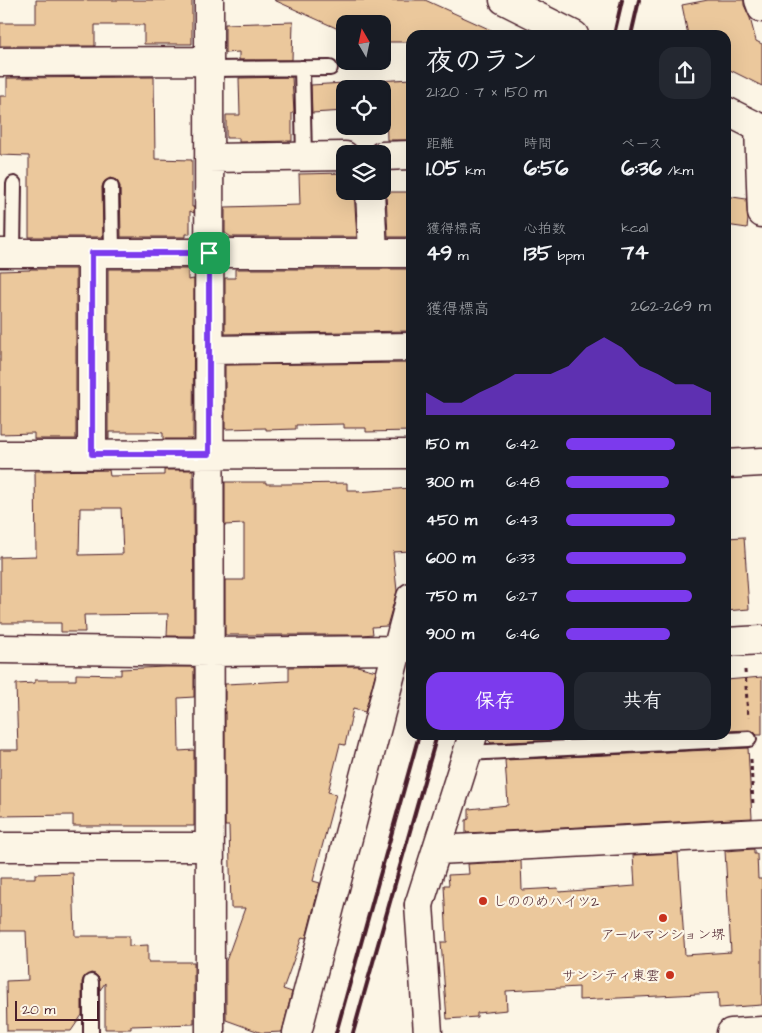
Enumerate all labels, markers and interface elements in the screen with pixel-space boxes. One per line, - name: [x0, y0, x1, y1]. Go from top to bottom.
- north arrow: [336, 15, 391, 70]
- map controls: [336, 15, 391, 200]
- text: 夜のラン: [426, 42, 538, 81]
- button: share: [659, 47, 711, 99]
- button: locate: [336, 80, 391, 135]
- text: 21:20 · 7 × 150 m: [426, 81, 547, 103]
- text: 距離: [426, 134, 454, 154]
- text: 時間: [524, 134, 552, 154]
- text: ペース: [621, 134, 663, 154]
- button: layers: [336, 145, 391, 200]
- text: 1.05: [426, 154, 460, 183]
- text: 6:56: [524, 154, 568, 183]
- text: 6:36: [621, 154, 662, 183]
- text: km: [460, 161, 485, 181]
- text: /km: [662, 161, 693, 181]
- text: kcal: [621, 218, 648, 238]
- text: 獲得標高: [426, 219, 482, 239]
- text: 心拍数: [524, 219, 566, 239]
- pin: [188, 232, 230, 274]
- text: 74: [621, 238, 649, 267]
- icon: arrive: [195, 239, 223, 267]
- text: 49: [426, 239, 452, 268]
- text: 135: [524, 239, 552, 268]
- text: m: [452, 246, 469, 266]
- text: bpm: [552, 246, 584, 266]
- text: 262–269 m: [631, 295, 711, 317]
- text: 獲得標高: [426, 298, 490, 320]
- text: 150 m: [426, 433, 468, 455]
- text: 6:42: [506, 433, 539, 455]
- text: 300 m: [426, 471, 473, 493]
- text: 6:48: [506, 471, 540, 493]
- text: 450 m: [426, 509, 477, 531]
- text: 6:43: [506, 509, 538, 531]
- text: 600 m: [426, 547, 475, 569]
- text: 6:33: [506, 547, 535, 569]
- text: 750 m: [426, 585, 476, 607]
- text: 6:27: [506, 585, 538, 607]
- text: 900 m: [426, 623, 474, 645]
- text: 6:46: [506, 623, 540, 645]
- button: 保存: [426, 672, 564, 730]
- button: 共有: [574, 672, 711, 730]
- place label: しののめハイツ2: [493, 892, 599, 912]
- marker: しののめハイツ2: [477, 895, 489, 907]
- marker: アールマンション堺: [657, 912, 669, 924]
- place label: アールマンション堺: [601, 925, 725, 945]
- place label: サンシティ東雲: [562, 966, 660, 986]
- marker: サンシティ東雲: [664, 969, 676, 981]
- scale bar: [15, 998, 99, 1021]
- text: 20 m: [22, 1000, 55, 1020]

